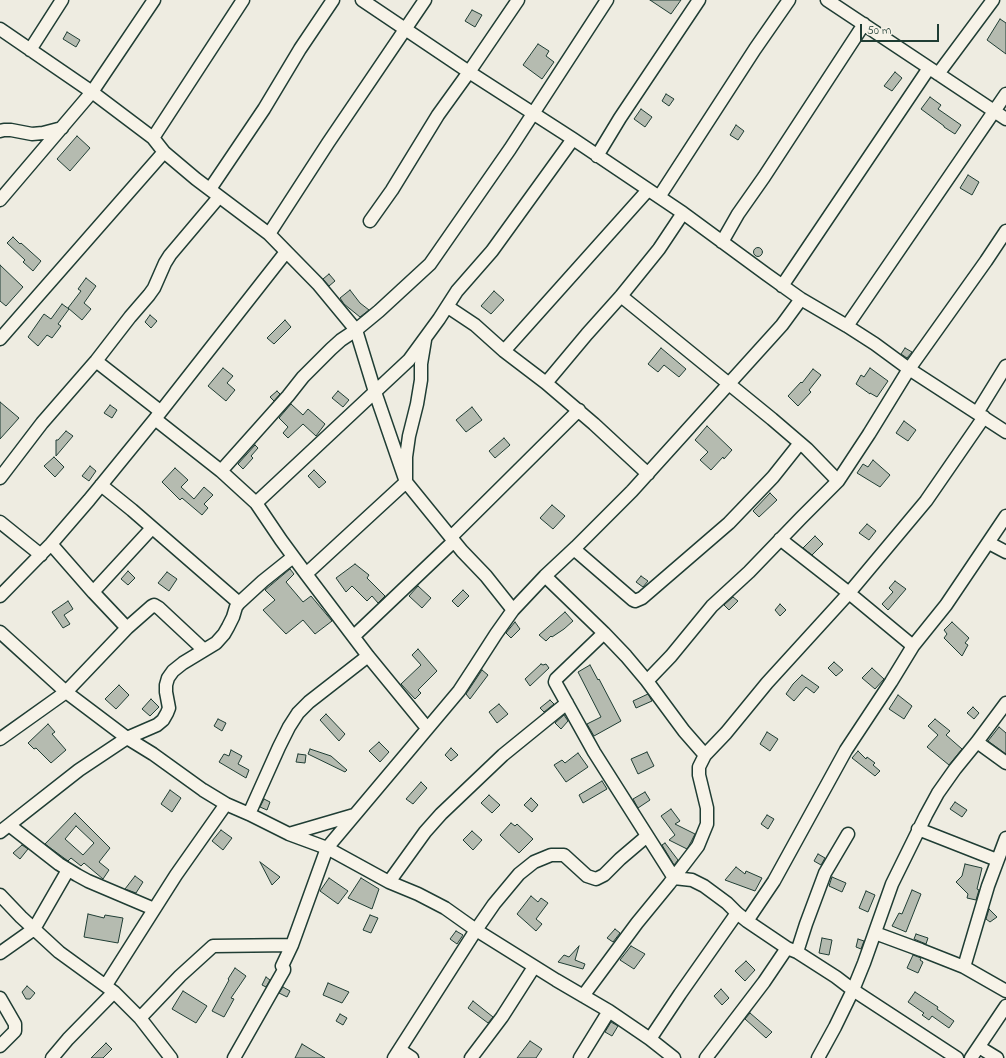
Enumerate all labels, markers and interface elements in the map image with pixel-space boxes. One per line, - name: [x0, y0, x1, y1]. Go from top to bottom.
- scale bar: [862, 16, 941, 42]
- text: 50 m: [867, 22, 891, 40]

